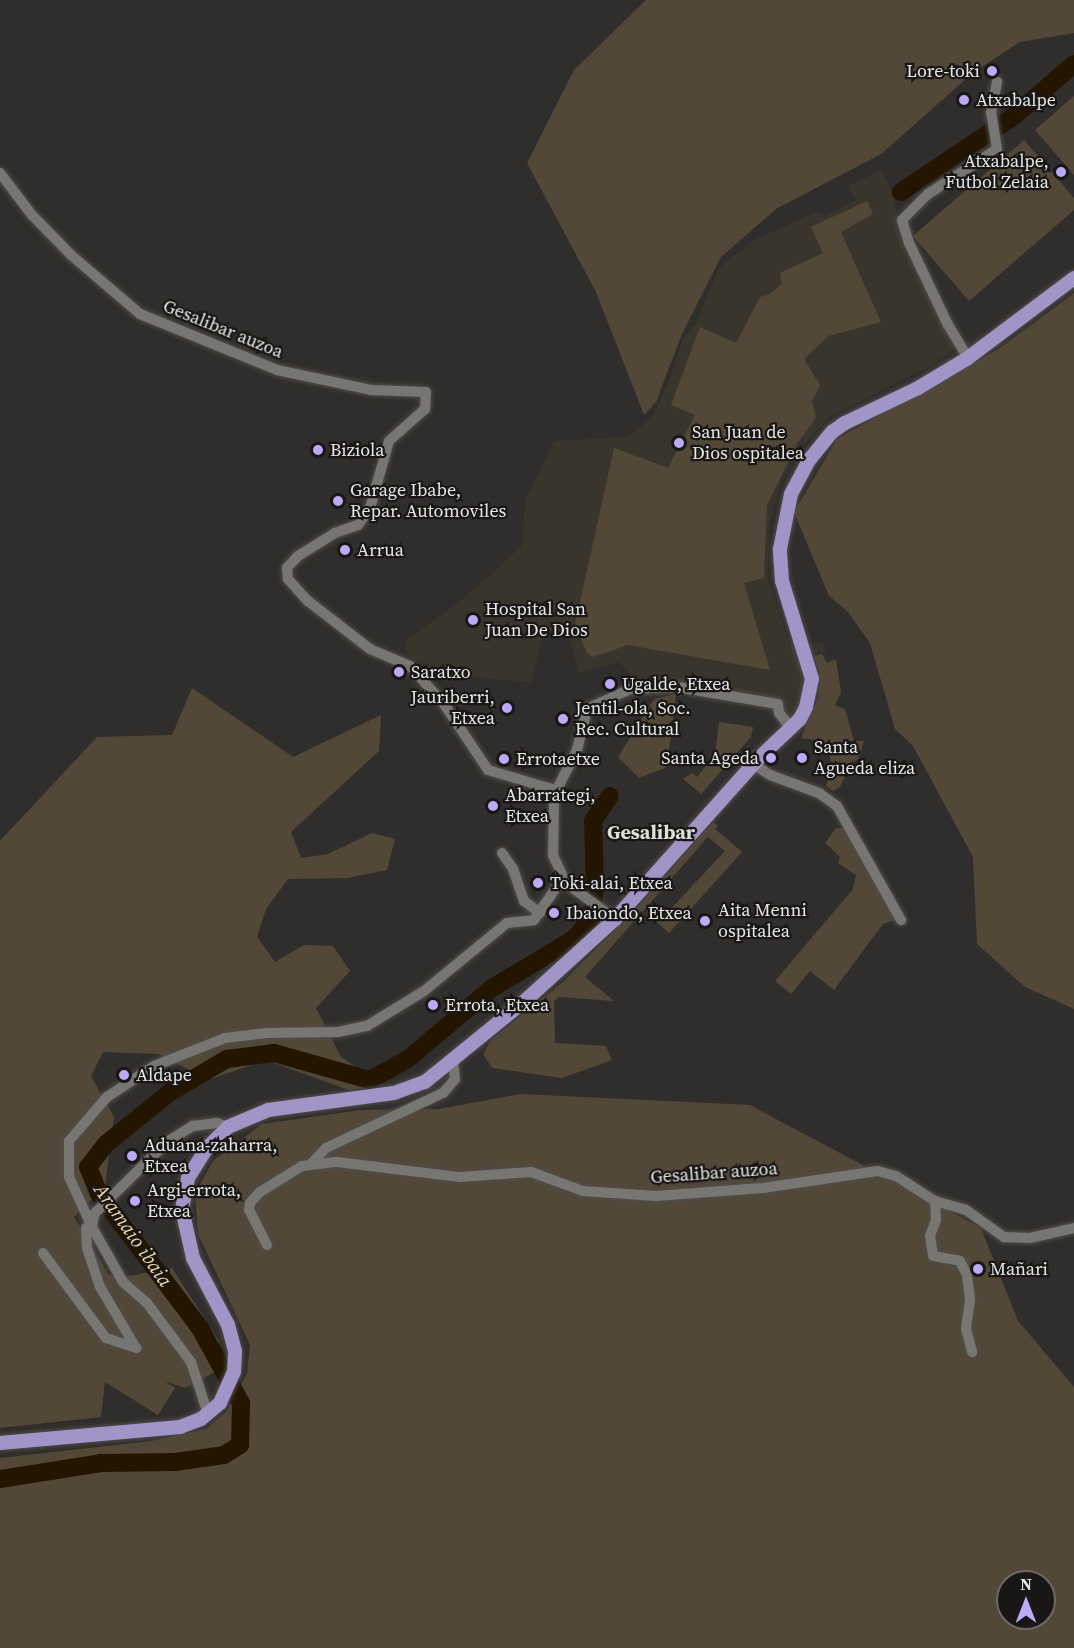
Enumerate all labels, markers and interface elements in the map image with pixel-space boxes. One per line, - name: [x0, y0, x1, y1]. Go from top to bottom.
- place label: Lore-toki: [906, 60, 980, 82]
- marker: Lore-toki: [985, 64, 999, 78]
- place label: Atxabalpe: [976, 89, 1056, 111]
- marker: Atxabalpe: [957, 93, 971, 107]
- place label: Atxabalpe, Futbol Zelaia: [945, 151, 1049, 194]
- marker: Atxabalpe, Futbol Zelaia: [1054, 165, 1068, 179]
- street label: Gesalibar auzoa: [160, 295, 286, 363]
- place label: San Juan de Dios ospitalea: [692, 422, 804, 464]
- marker: San Juan de Dios ospitalea: [670, 434, 688, 452]
- place label: Biziola: [330, 439, 384, 461]
- marker: Biziola: [311, 443, 325, 457]
- place label: Garage Ibabe, Repar. Automoviles: [350, 480, 506, 522]
- marker: Garage Ibabe, Repar. Automoviles: [331, 494, 345, 508]
- place label: Arrua: [357, 539, 404, 561]
- marker: Arrua: [338, 543, 352, 557]
- place label: Hospital San Juan De Dios: [485, 599, 588, 642]
- marker: Hospital San Juan De Dios: [466, 613, 480, 627]
- place label: Saratxo: [411, 661, 471, 683]
- marker: Saratxo: [392, 665, 406, 679]
- place label: Ugalde, Etxea: [622, 673, 730, 695]
- marker: Ugalde, Etxea: [603, 677, 617, 691]
- place label: Jauriberri, Etxea: [411, 687, 495, 730]
- place label: Jentil-ola, Soc. Rec. Cultural: [575, 698, 691, 740]
- marker: Jauriberri, Etxea: [500, 701, 514, 715]
- marker: Jentil-ola, Soc. Rec. Cultural: [556, 712, 570, 726]
- place label: Santa Agueda eliza: [814, 737, 915, 780]
- place label: Santa Ageda: [661, 747, 759, 769]
- place label: Errotaetxe: [516, 748, 600, 770]
- marker: Santa Ageda: [764, 751, 778, 765]
- marker: Santa Agueda eliza: [795, 751, 809, 765]
- marker: Errotaetxe: [497, 752, 511, 766]
- place label: Abarrategi, Etxea: [505, 785, 596, 828]
- marker: Abarrategi, Etxea: [486, 799, 500, 813]
- district label: Gesalibar: [607, 820, 695, 844]
- place label: Toki-alai, Etxea: [550, 872, 673, 894]
- marker: Toki-alai, Etxea: [531, 876, 545, 890]
- place label: Aita Menni ospitalea: [718, 900, 807, 942]
- place label: Ibaiondo, Etxea: [566, 902, 692, 924]
- marker: Ibaiondo, Etxea: [547, 906, 561, 920]
- marker: Aita Menni ospitalea: [696, 912, 714, 930]
- place label: Errota, Etxea: [445, 994, 549, 1016]
- marker: Errota, Etxea: [426, 998, 440, 1012]
- place label: Aldape: [136, 1064, 192, 1086]
- marker: Aldape: [117, 1068, 131, 1082]
- place label: Aduana-zaharra, Etxea: [144, 1135, 278, 1178]
- marker: Aduana-zaharra, Etxea: [125, 1149, 139, 1163]
- street label: Gesalibar auzoa: [650, 1158, 778, 1188]
- water label: Aramaio ibaia: [89, 1179, 177, 1291]
- place label: Argi-errota, Etxea: [147, 1180, 241, 1222]
- marker: Argi-errota, Etxea: [128, 1194, 142, 1208]
- place label: Mañari: [990, 1258, 1048, 1280]
- marker: Mañari: [971, 1262, 985, 1276]
- north arrow: [996, 1570, 1056, 1630]
- text: N: [1020, 1573, 1032, 1595]

